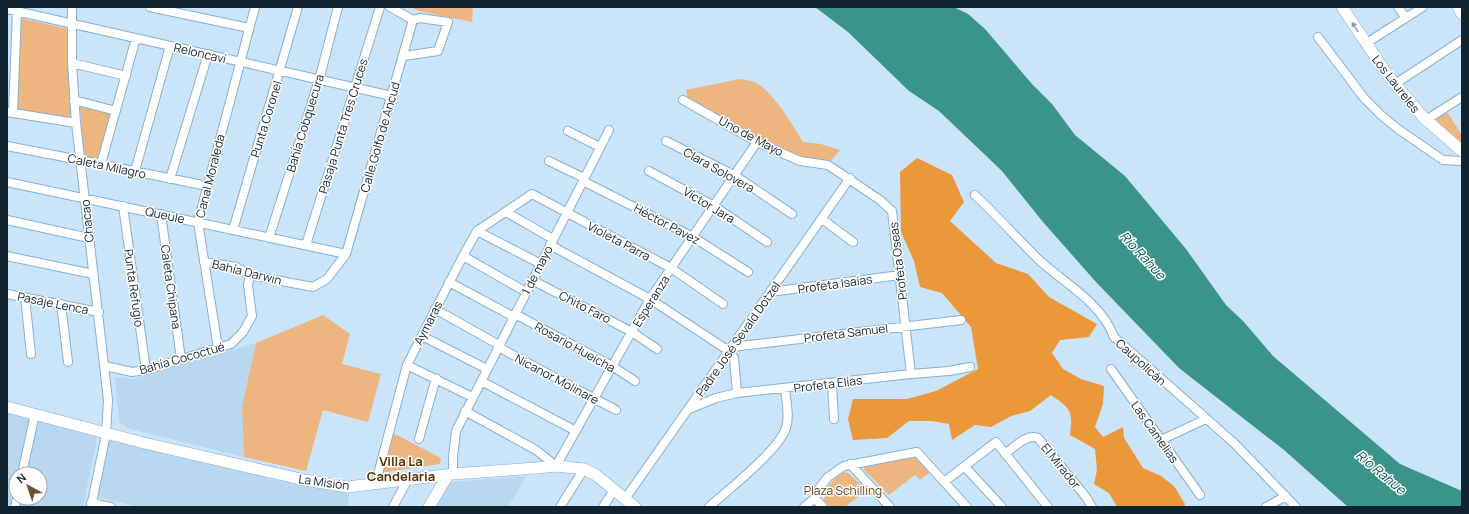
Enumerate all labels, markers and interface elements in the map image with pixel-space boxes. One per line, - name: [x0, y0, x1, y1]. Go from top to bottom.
- one-way arrow: [1351, 21, 1358, 33]
- street label: Reloncaví: [172, 39, 228, 67]
- street label: Los Laureles: [1368, 52, 1424, 116]
- street label: Pasaja Punta Tres Cruces: [314, 56, 372, 196]
- street label: BahÍa Cobquecura: [282, 72, 328, 174]
- street label: Punta Coronel: [246, 79, 286, 159]
- street label: Calle Golfo de Ancud: [356, 80, 404, 194]
- street label: Uno de Mayo: [716, 112, 786, 160]
- street label: Canal Moraleda: [191, 132, 229, 220]
- street label: Clara Solovera: [680, 143, 758, 197]
- street label: Caleta Milagro: [66, 149, 148, 183]
- street label: Víctor Jara: [680, 183, 738, 227]
- street label: Chacao: [76, 199, 98, 243]
- street label: Héctor Pavez: [631, 199, 703, 249]
- street label: Queule: [144, 203, 186, 227]
- street label: Violeta Parra: [584, 217, 654, 265]
- street label: Profeta Oseas: [885, 221, 911, 301]
- water label: Río Rahue: [1116, 227, 1171, 284]
- street label: 1 de mayo: [517, 242, 557, 298]
- street label: Caleta Chipana: [157, 244, 185, 330]
- street label: Punta Refugio: [120, 248, 148, 328]
- street label: Bahía Darwin: [210, 255, 284, 289]
- street label: Profeta Isaías: [797, 270, 873, 298]
- street label: Esperanza: [628, 272, 674, 330]
- street label: Padre José Sevald Dotzel: [692, 278, 784, 400]
- street label: Chito Faro: [556, 287, 614, 327]
- street label: Pasaje Lenca: [16, 288, 90, 318]
- street label: Aymaras: [410, 298, 446, 348]
- street label: Rosario Hueicha: [532, 318, 618, 376]
- street label: Profeta Samuel: [803, 319, 889, 347]
- street label: Caupolicán: [1112, 335, 1170, 389]
- street label: Bahía Cococtué: [137, 338, 227, 378]
- street label: Nicanor Molinare: [512, 350, 602, 408]
- street label: Profeta Elías: [793, 371, 863, 397]
- street label: Las Camelias: [1127, 397, 1183, 467]
- street label: El Mirador: [1037, 440, 1085, 493]
- water label: Río Rahue: [1352, 446, 1411, 499]
- district label: Villa La Candelaria: [367, 452, 435, 485]
- north arrow: [8, 466, 48, 506]
- text: N: [13, 470, 29, 486]
- street label: La Misión: [297, 470, 351, 494]
- park label: Plaza Schilling: [804, 482, 882, 499]

